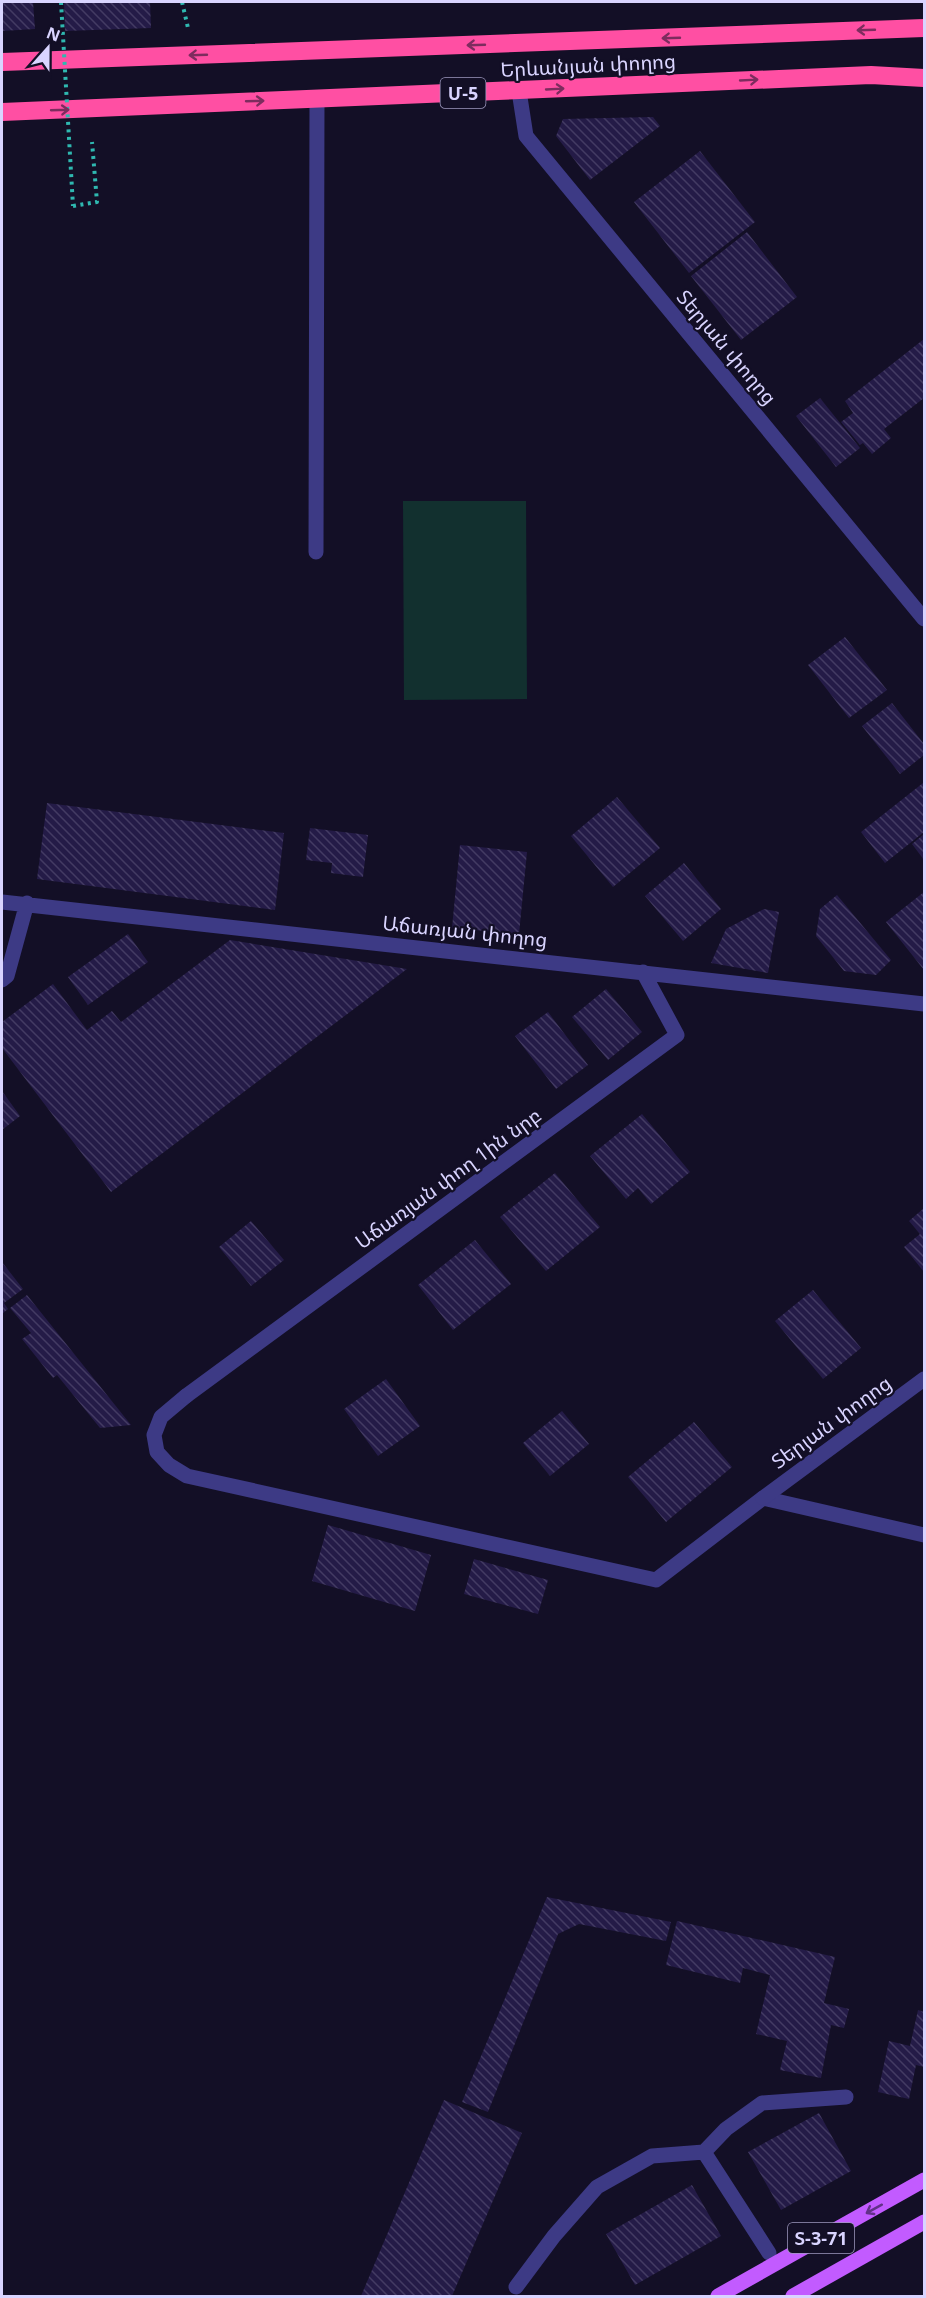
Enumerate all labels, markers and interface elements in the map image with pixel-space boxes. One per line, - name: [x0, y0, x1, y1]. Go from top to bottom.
- north arrow: [18, 18, 78, 78]
- text: N: [43, 21, 63, 47]
- one-way arrow: [857, 25, 877, 36]
- one-way arrow: [662, 32, 682, 43]
- one-way arrow: [467, 39, 487, 50]
- street label: Երևանյան փողոց: [500, 47, 676, 83]
- one-way arrow: [188, 50, 208, 61]
- one-way arrow: [739, 75, 759, 86]
- road number: Մ-5: [440, 78, 486, 108]
- one-way arrow: [544, 84, 564, 95]
- one-way arrow: [244, 96, 264, 107]
- one-way arrow: [49, 104, 69, 115]
- street label: Տերյան փողոց: [671, 284, 783, 410]
- street label: Աճառյան փողոց: [381, 909, 549, 953]
- street label: Աճառյան փող 1ին նրբ: [349, 1101, 547, 1255]
- street label: Տերյան փողոց: [766, 1369, 896, 1475]
- one-way arrow: [865, 2204, 883, 2215]
- road number: Տ-3-71: [788, 2223, 854, 2253]

